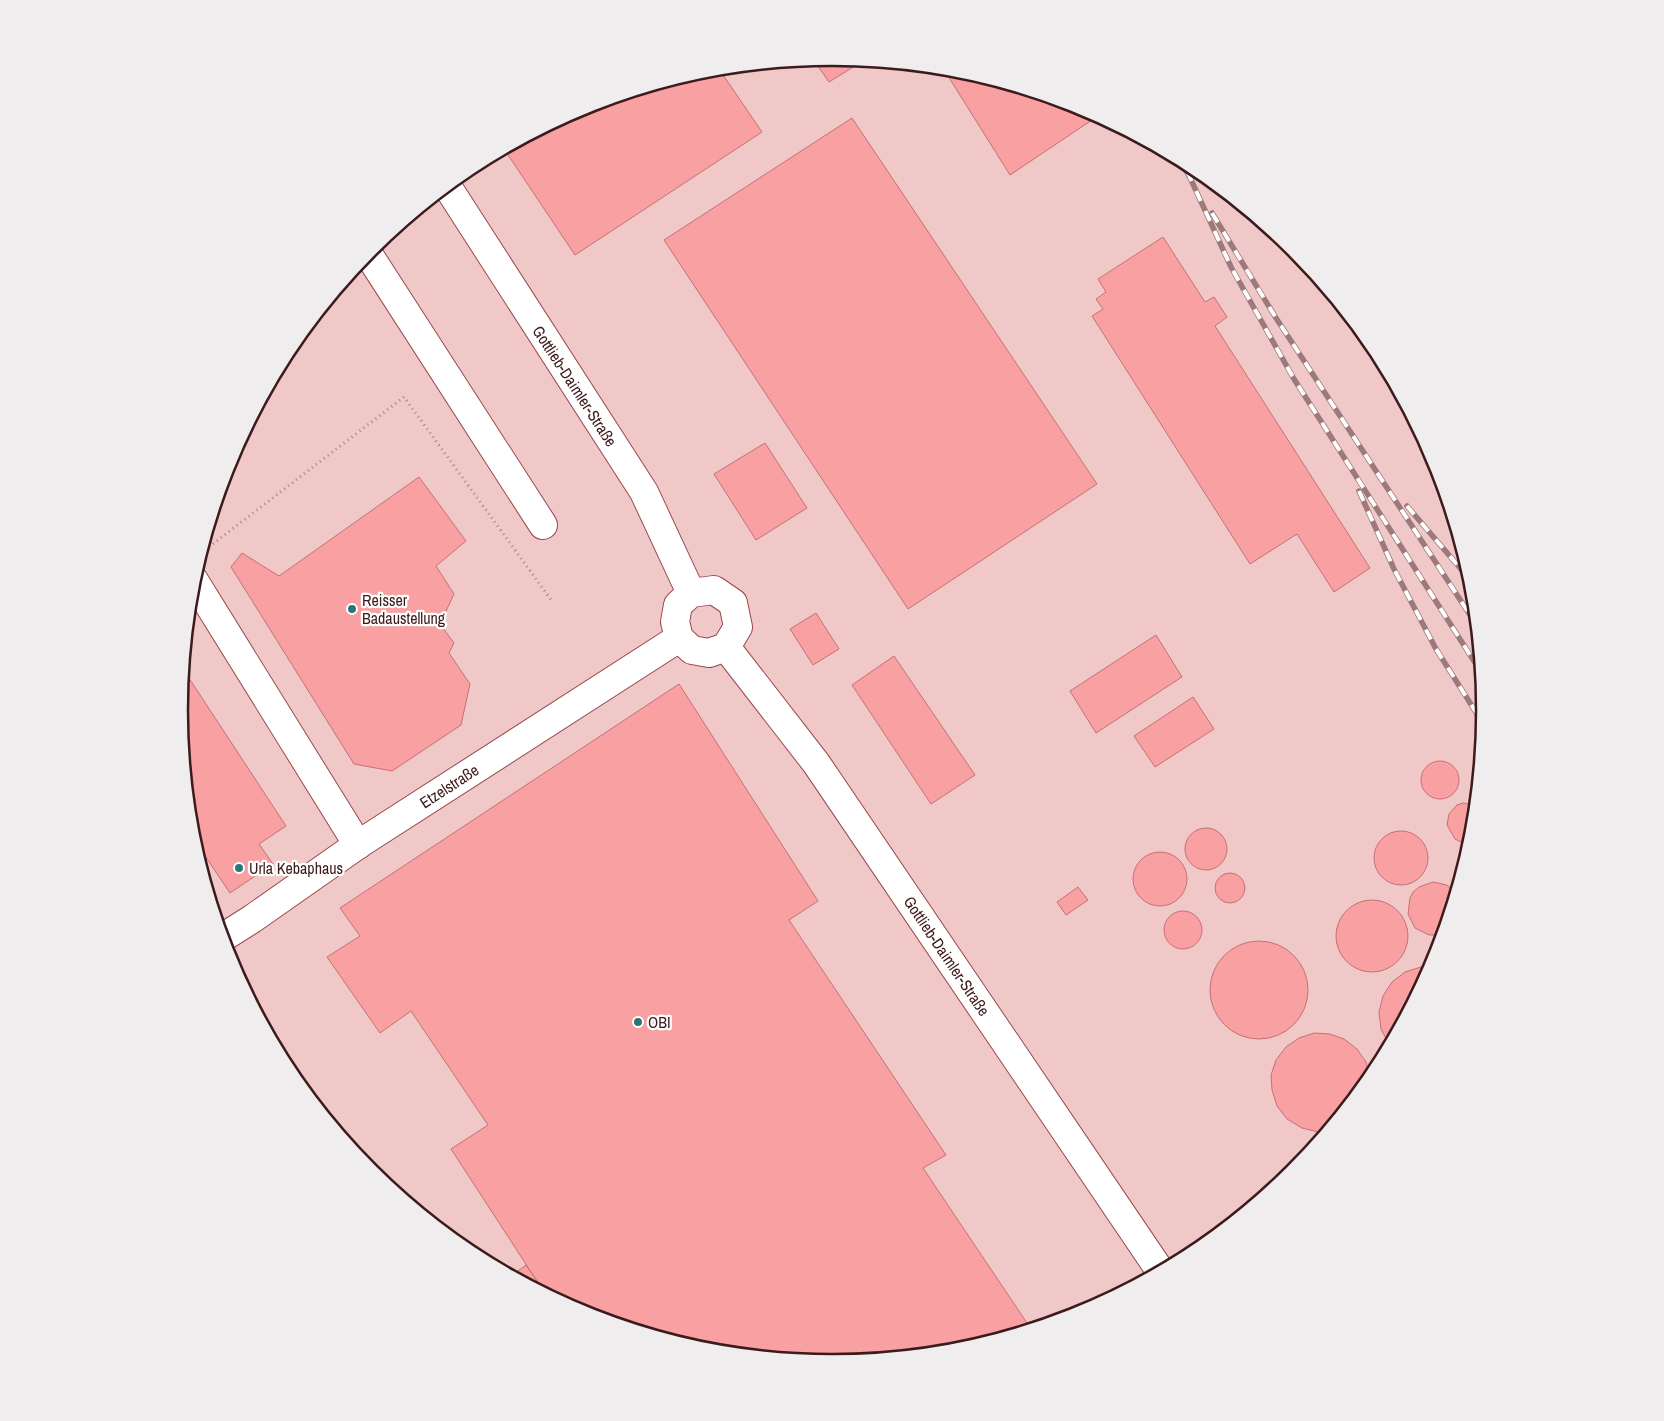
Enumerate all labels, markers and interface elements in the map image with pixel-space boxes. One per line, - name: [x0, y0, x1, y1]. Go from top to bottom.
- street label: Gottlieb-Daimler-Straße: [528, 321, 622, 451]
- place label: Reisser Badaustellung: [362, 589, 446, 629]
- marker: Reisser Badaustellung: [346, 603, 358, 615]
- street label: Etzelstraße: [415, 759, 483, 813]
- place label: Urla Kebaphaus: [249, 857, 343, 879]
- marker: Urla Kebaphaus: [233, 862, 245, 874]
- street label: Gottlieb-Daimler-Straße: [899, 892, 995, 1020]
- place label: OBI: [648, 1011, 671, 1033]
- marker: OBI: [632, 1016, 644, 1028]

